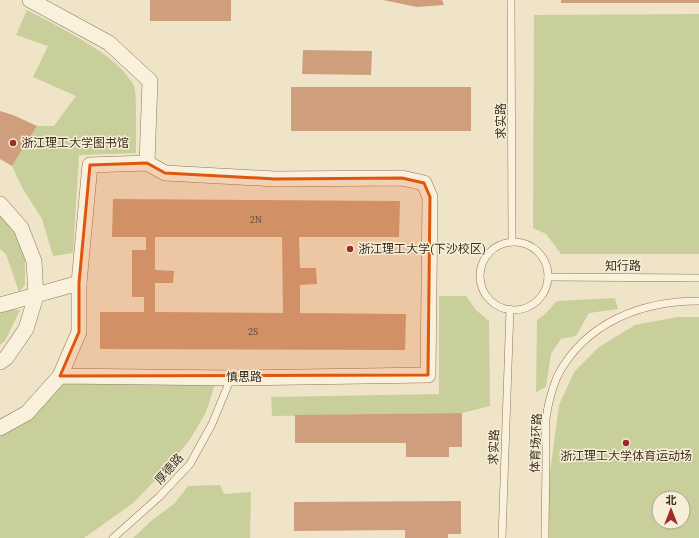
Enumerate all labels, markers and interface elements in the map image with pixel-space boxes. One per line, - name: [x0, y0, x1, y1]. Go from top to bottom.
- street label: 求实路: [493, 103, 509, 139]
- place label: 浙江理工大学图书馆: [21, 135, 129, 151]
- marker: 浙江理工大学图书馆: [8, 138, 18, 148]
- house number: 2N: [250, 213, 262, 226]
- place label: 浙江理工大学(下沙校区): [358, 241, 486, 257]
- marker: 浙江理工大学(下沙校区): [345, 244, 355, 254]
- street label: 知行路: [605, 258, 641, 274]
- house number: 2S: [248, 325, 258, 338]
- street label: 慎思路: [226, 369, 262, 385]
- street label: 体育场环路: [527, 413, 545, 473]
- street label: 求实路: [485, 429, 503, 465]
- marker: 浙江理工大学体育运动场: [621, 438, 631, 448]
- place label: 浙江理工大学体育运动场: [560, 448, 692, 464]
- street label: 厚德路: [151, 450, 187, 488]
- north arrow: [651, 490, 691, 530]
- text: 北: [666, 493, 677, 508]

